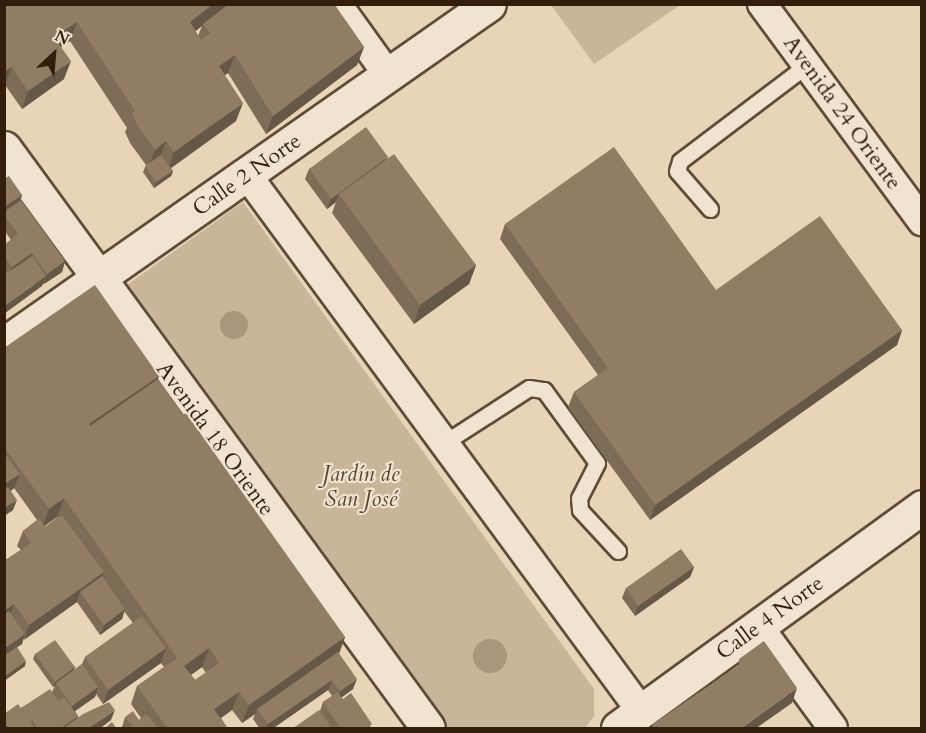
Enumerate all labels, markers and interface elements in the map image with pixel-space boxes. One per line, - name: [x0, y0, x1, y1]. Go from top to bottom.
- north arrow: [24, 24, 84, 84]
- text: N: [51, 25, 73, 51]
- street label: Avenida 24 Oriente: [777, 31, 907, 195]
- street label: Calle 2 Norte: [188, 128, 306, 222]
- street label: Avenida 18 Oriente: [150, 357, 280, 521]
- park label: Jardín de San José: [323, 461, 399, 512]
- street label: Calle 4 Norte: [711, 570, 829, 666]

